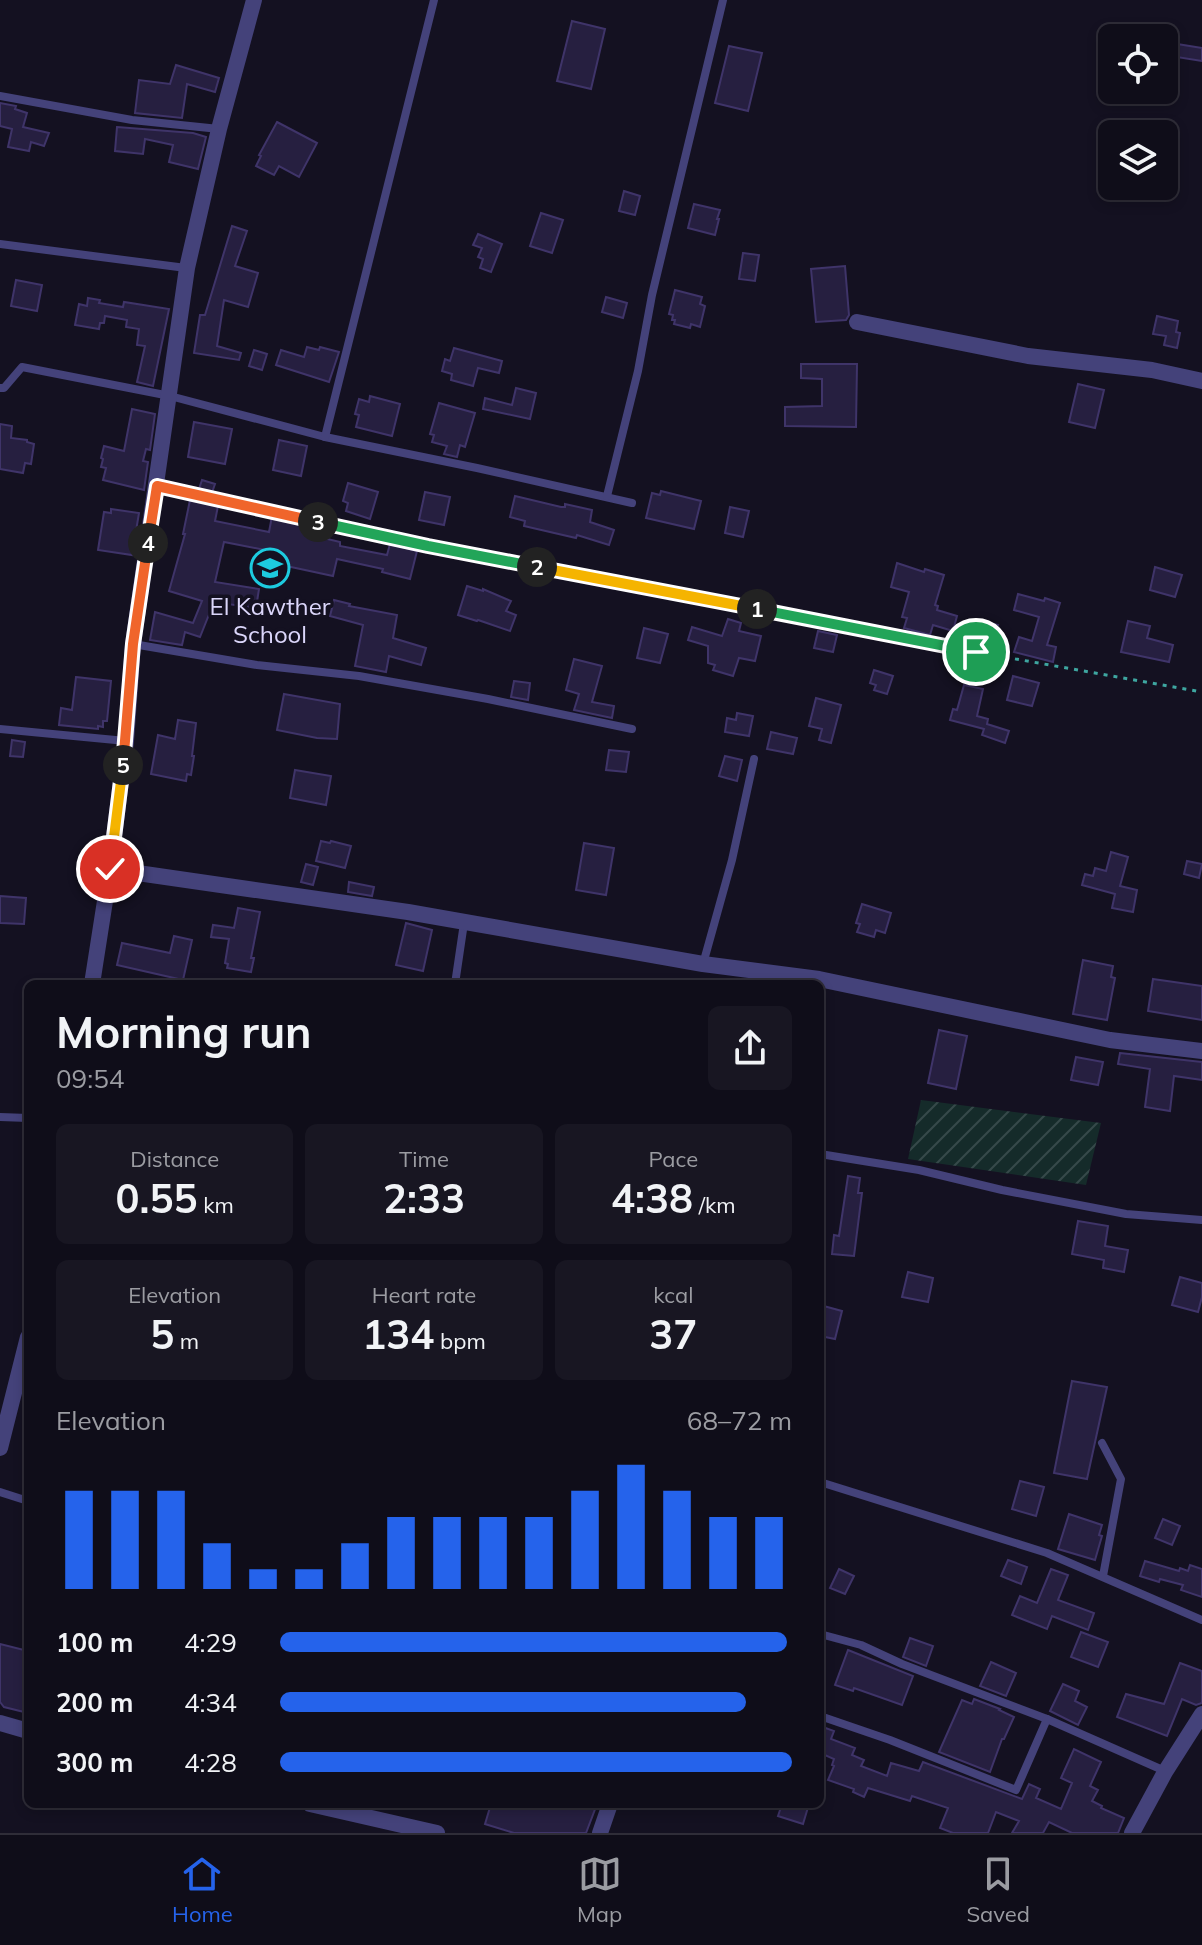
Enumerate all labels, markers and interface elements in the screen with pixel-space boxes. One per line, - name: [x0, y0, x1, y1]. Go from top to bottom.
- map controls: [1098, 24, 1178, 200]
- button: locate: [1098, 24, 1178, 104]
- button: layers: [1098, 120, 1178, 200]
- pin: 3: [298, 502, 338, 542]
- text: 3: [311, 508, 325, 536]
- pin: 4: [128, 523, 168, 563]
- text: 4: [141, 529, 155, 557]
- school or university icon: El Kawther School: [249, 547, 291, 589]
- pin: 2: [517, 547, 557, 587]
- text: 2: [530, 553, 544, 581]
- pin: 1: [737, 589, 777, 629]
- place label: El Kawther School: [210, 591, 331, 649]
- text: 1: [750, 595, 764, 623]
- pin: [942, 618, 1010, 686]
- icon: arrive: [954, 630, 998, 674]
- pin: 5: [103, 745, 143, 785]
- text: 5: [116, 751, 130, 779]
- pin: [76, 835, 144, 903]
- icon: check: [88, 847, 132, 891]
- text: Morning run: [56, 1004, 312, 1059]
- button: share: [708, 1006, 792, 1090]
- text: 09:54: [56, 1062, 124, 1095]
- text: Distance: [130, 1145, 219, 1173]
- text: Time: [399, 1145, 449, 1173]
- text: Pace: [649, 1145, 698, 1173]
- text: 0.55: [116, 1173, 197, 1223]
- text: 2:33: [383, 1173, 465, 1223]
- text: 4:38: [611, 1173, 693, 1223]
- text: km: [197, 1191, 234, 1219]
- text: /km: [693, 1191, 736, 1219]
- text: Elevation: [128, 1281, 221, 1309]
- text: Heart rate: [372, 1281, 476, 1309]
- text: kcal: [653, 1281, 693, 1309]
- text: 5: [150, 1309, 174, 1359]
- text: 134: [362, 1309, 434, 1359]
- text: 37: [649, 1309, 697, 1359]
- text: m: [174, 1327, 199, 1355]
- text: bpm: [434, 1327, 486, 1355]
- text: Elevation: [56, 1404, 166, 1437]
- text: 68–72 m: [687, 1404, 792, 1437]
- text: 100 m: [56, 1626, 133, 1659]
- text: 4:29: [184, 1626, 237, 1659]
- text: 200 m: [56, 1686, 133, 1719]
- text: 4:34: [184, 1686, 237, 1719]
- text: 300 m: [56, 1746, 133, 1779]
- text: 4:28: [184, 1746, 237, 1779]
- tab: Home: [172, 1852, 233, 1928]
- tab: Map: [577, 1852, 622, 1928]
- tab: Saved: [966, 1852, 1030, 1928]

